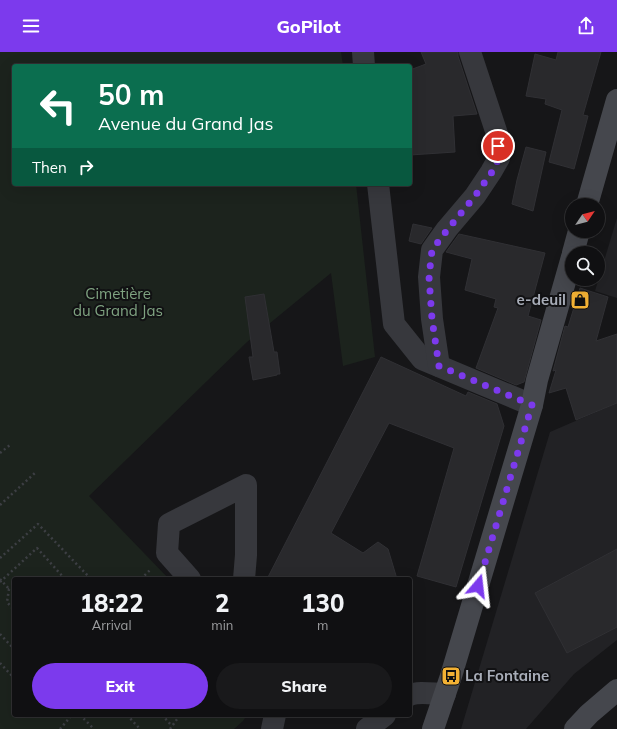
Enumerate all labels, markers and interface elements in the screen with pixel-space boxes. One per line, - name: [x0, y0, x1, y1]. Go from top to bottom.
- icon: menu: [20, 15, 42, 37]
- text: GoPilot: [276, 15, 341, 38]
- icon: share: [575, 15, 597, 37]
- text: 50 m: [98, 77, 164, 112]
- icon: left: [32, 80, 84, 132]
- text: Avenue du Grand Jas: [98, 112, 273, 135]
- pin: [481, 129, 515, 163]
- icon: arrive: [487, 135, 509, 157]
- icon: right: [75, 156, 97, 178]
- text: Then: [32, 158, 67, 177]
- north arrow: [565, 198, 605, 238]
- map controls: [565, 198, 605, 286]
- button: search: [565, 246, 605, 286]
- park label: Cimetière du Grand Jas: [73, 284, 163, 320]
- shop icon: e-deuil: [569, 289, 591, 311]
- place label: e-deuil: [516, 290, 566, 309]
- position arrow: [457, 565, 499, 607]
- text: 18:22: [80, 588, 144, 618]
- text: 2: [215, 588, 230, 618]
- text: 130: [301, 588, 344, 618]
- text: Arrival: [92, 617, 132, 633]
- text: min: [211, 617, 233, 633]
- text: m: [317, 617, 328, 633]
- button: Exit: [32, 663, 208, 709]
- button: Share: [216, 663, 392, 709]
- bus stop icon: La Fontaine: [440, 665, 462, 687]
- place label: La Fontaine: [465, 666, 549, 685]

